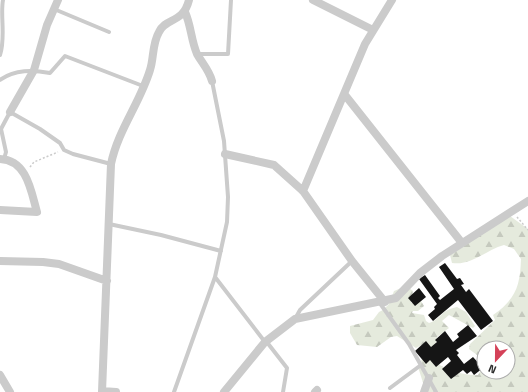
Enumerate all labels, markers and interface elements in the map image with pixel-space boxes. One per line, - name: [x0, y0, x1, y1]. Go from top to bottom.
- north arrow: [476, 340, 516, 380]
- text: N: [486, 360, 499, 378]

